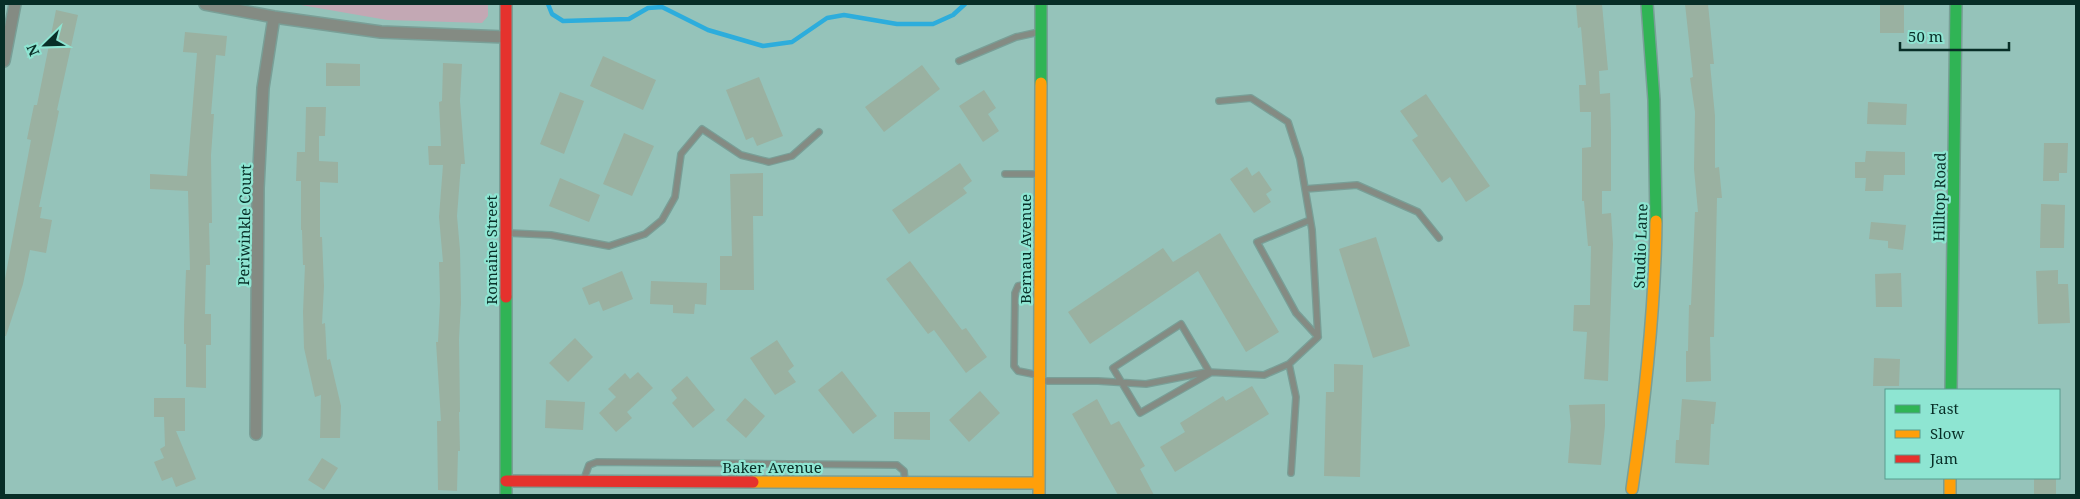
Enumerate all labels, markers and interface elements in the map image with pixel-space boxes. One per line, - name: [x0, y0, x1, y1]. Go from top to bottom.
- north arrow: [20, 20, 70, 70]
- scale bar: [1900, 20, 2009, 52]
- text: 50 m: [1908, 26, 1943, 46]
- text: N: [22, 41, 43, 59]
- street label: Hilltop Road: [1928, 152, 1950, 242]
- street label: Periwinkle Court: [233, 164, 255, 286]
- street label: Bernau Avenue: [1015, 194, 1035, 304]
- street label: Romaine Street: [481, 195, 501, 305]
- street label: Studio Lane: [1629, 203, 1651, 289]
- legend: [1885, 389, 2060, 479]
- text: Fast: [1930, 398, 1959, 418]
- text: Slow: [1930, 423, 1964, 443]
- text: Jam: [1929, 448, 1958, 468]
- street label: Baker Avenue: [722, 457, 822, 477]

